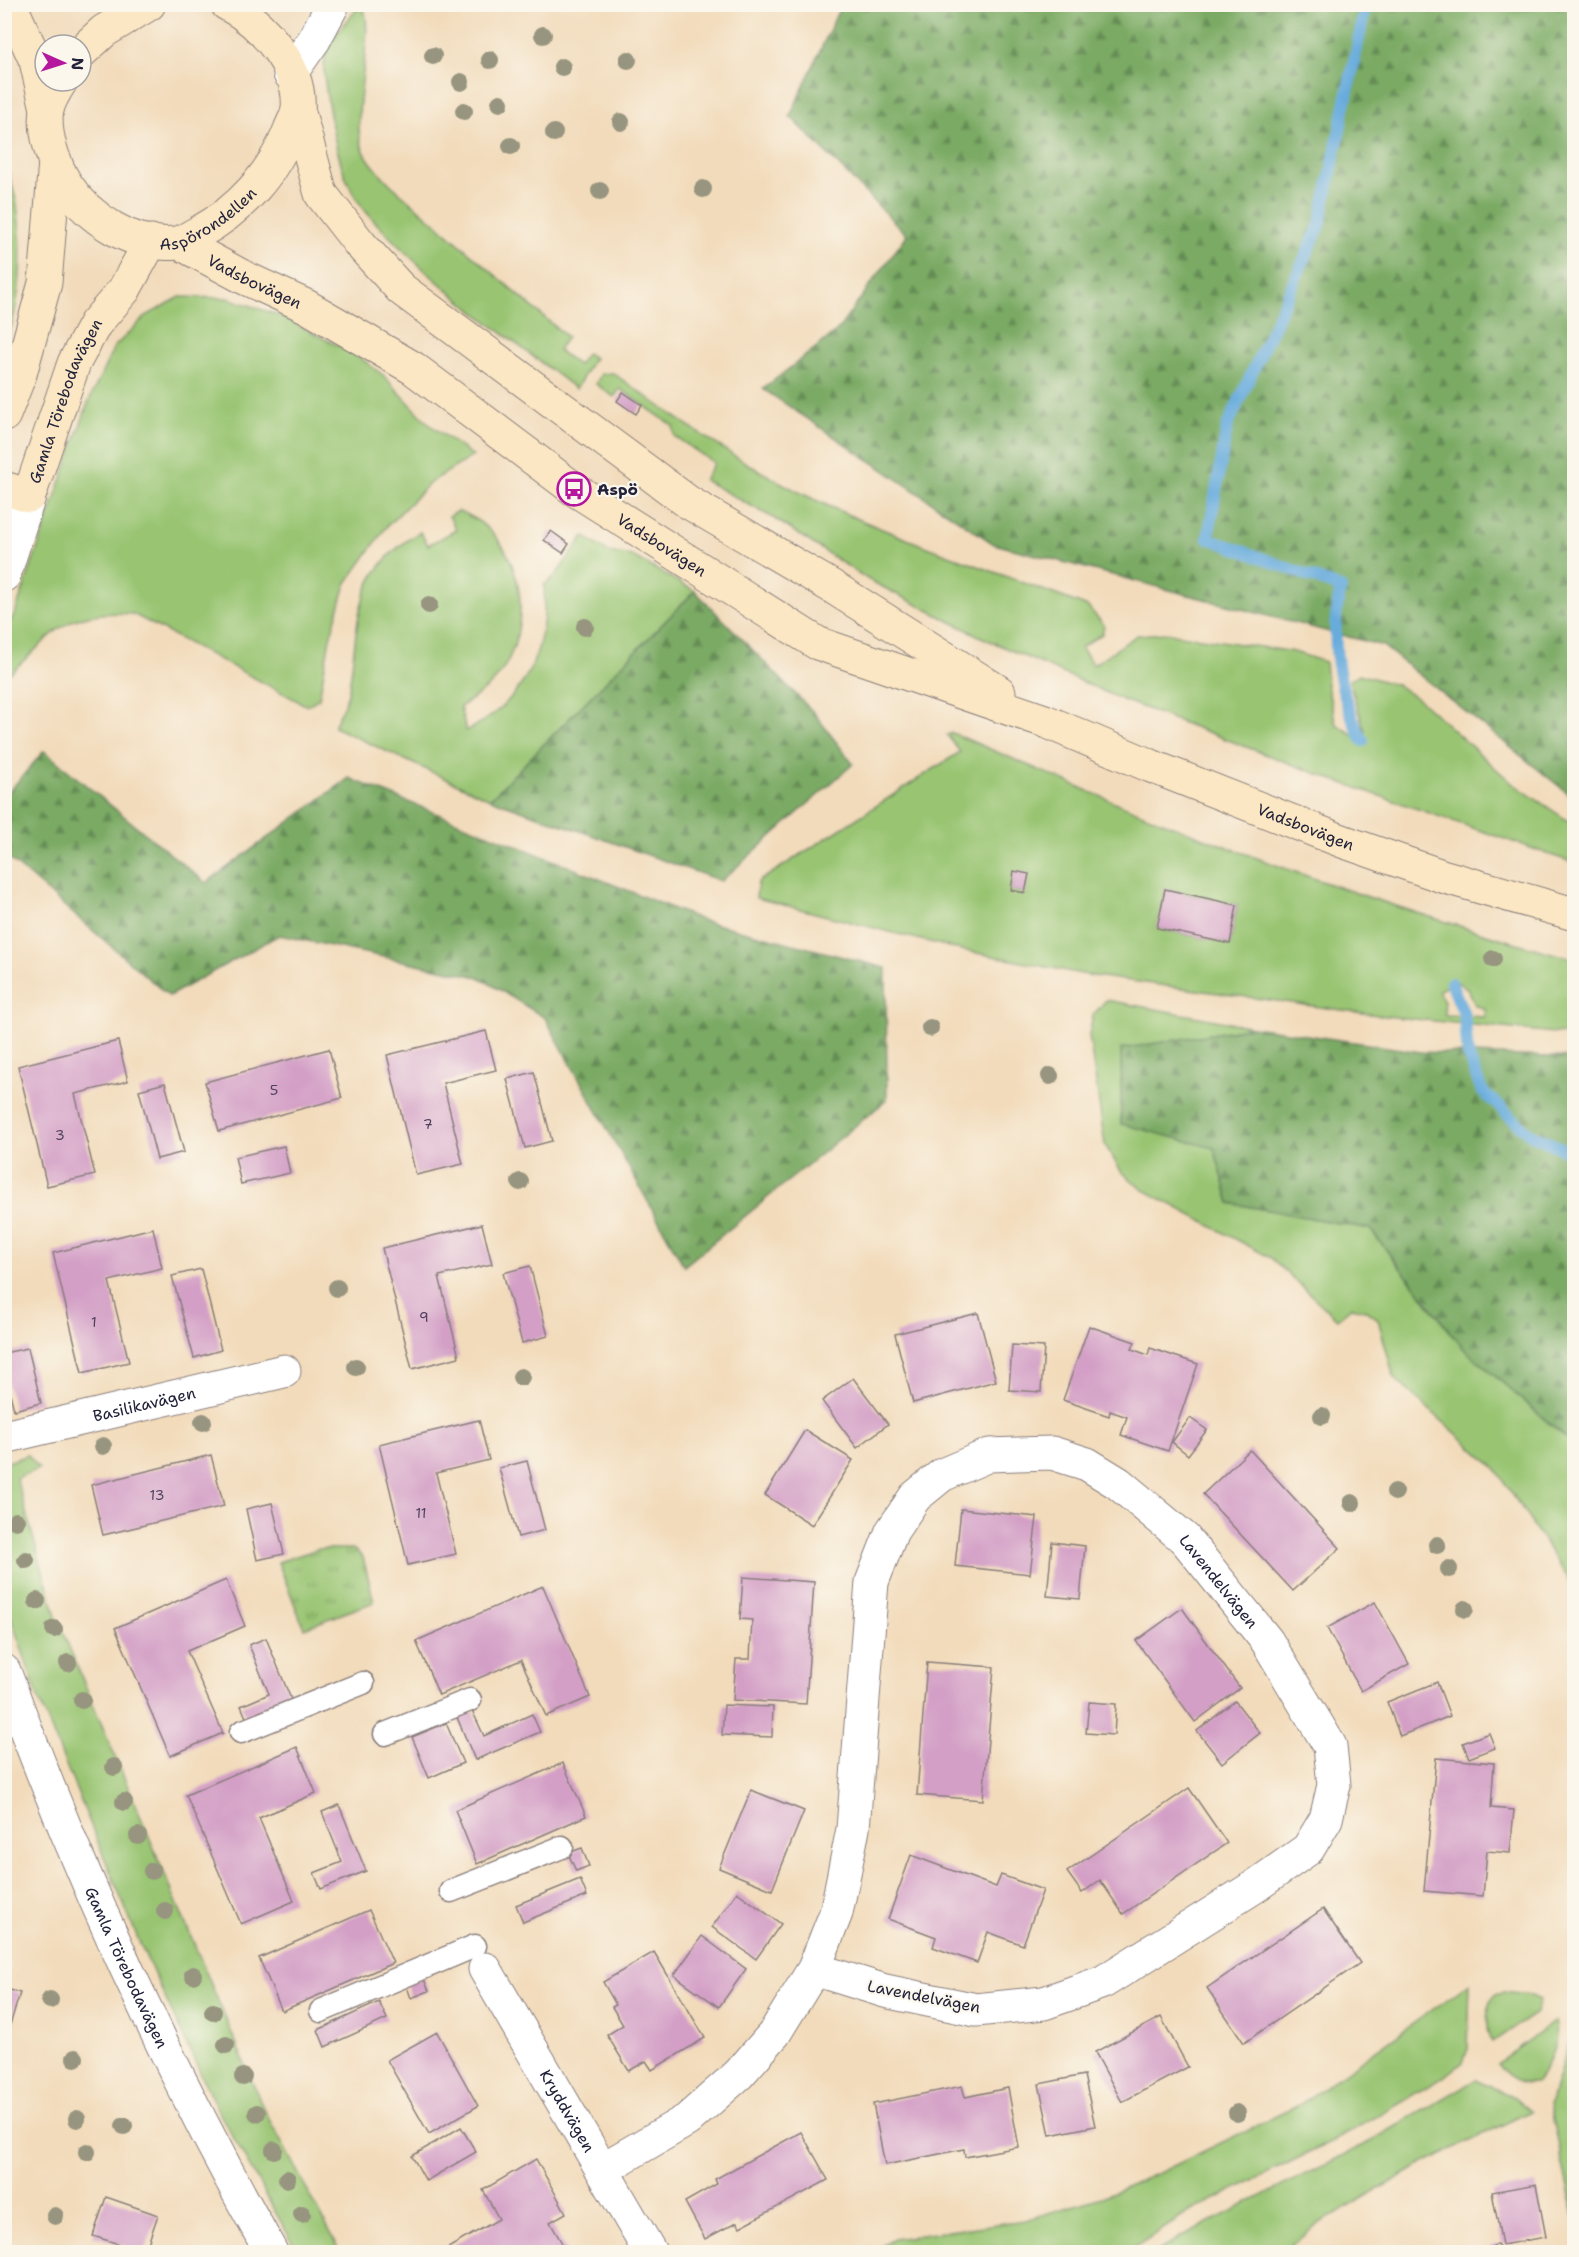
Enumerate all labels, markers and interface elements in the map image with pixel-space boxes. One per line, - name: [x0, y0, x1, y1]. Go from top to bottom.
- north arrow: [33, 33, 93, 93]
- text: N: [67, 57, 88, 71]
- street label: Aspörondellen: [159, 183, 261, 255]
- street label: Vadsbovägen: [204, 250, 305, 314]
- street label: Gamla Törebodavägen: [24, 315, 107, 486]
- bus stop icon: Aspö: [556, 471, 592, 507]
- place label: Aspö: [597, 479, 638, 500]
- street label: Vadsbovägen: [613, 509, 711, 581]
- street label: Vadsbovägen: [1254, 799, 1357, 855]
- house number: 5: [270, 1081, 278, 1099]
- house number: 7: [423, 1115, 433, 1133]
- house number: 3: [55, 1126, 65, 1144]
- house number: 9: [419, 1308, 429, 1326]
- house number: 1: [91, 1313, 97, 1331]
- street label: Basilikavägen: [91, 1382, 198, 1427]
- house number: 13: [150, 1486, 164, 1504]
- house number: 11: [415, 1504, 427, 1522]
- street label: Lavendelvägen: [1174, 1530, 1263, 1633]
- street label: Gamla Törebodavägen: [80, 1884, 173, 2052]
- street label: Lavendelvägen: [866, 1975, 982, 2018]
- street label: Kryddvägen: [535, 2066, 600, 2156]

